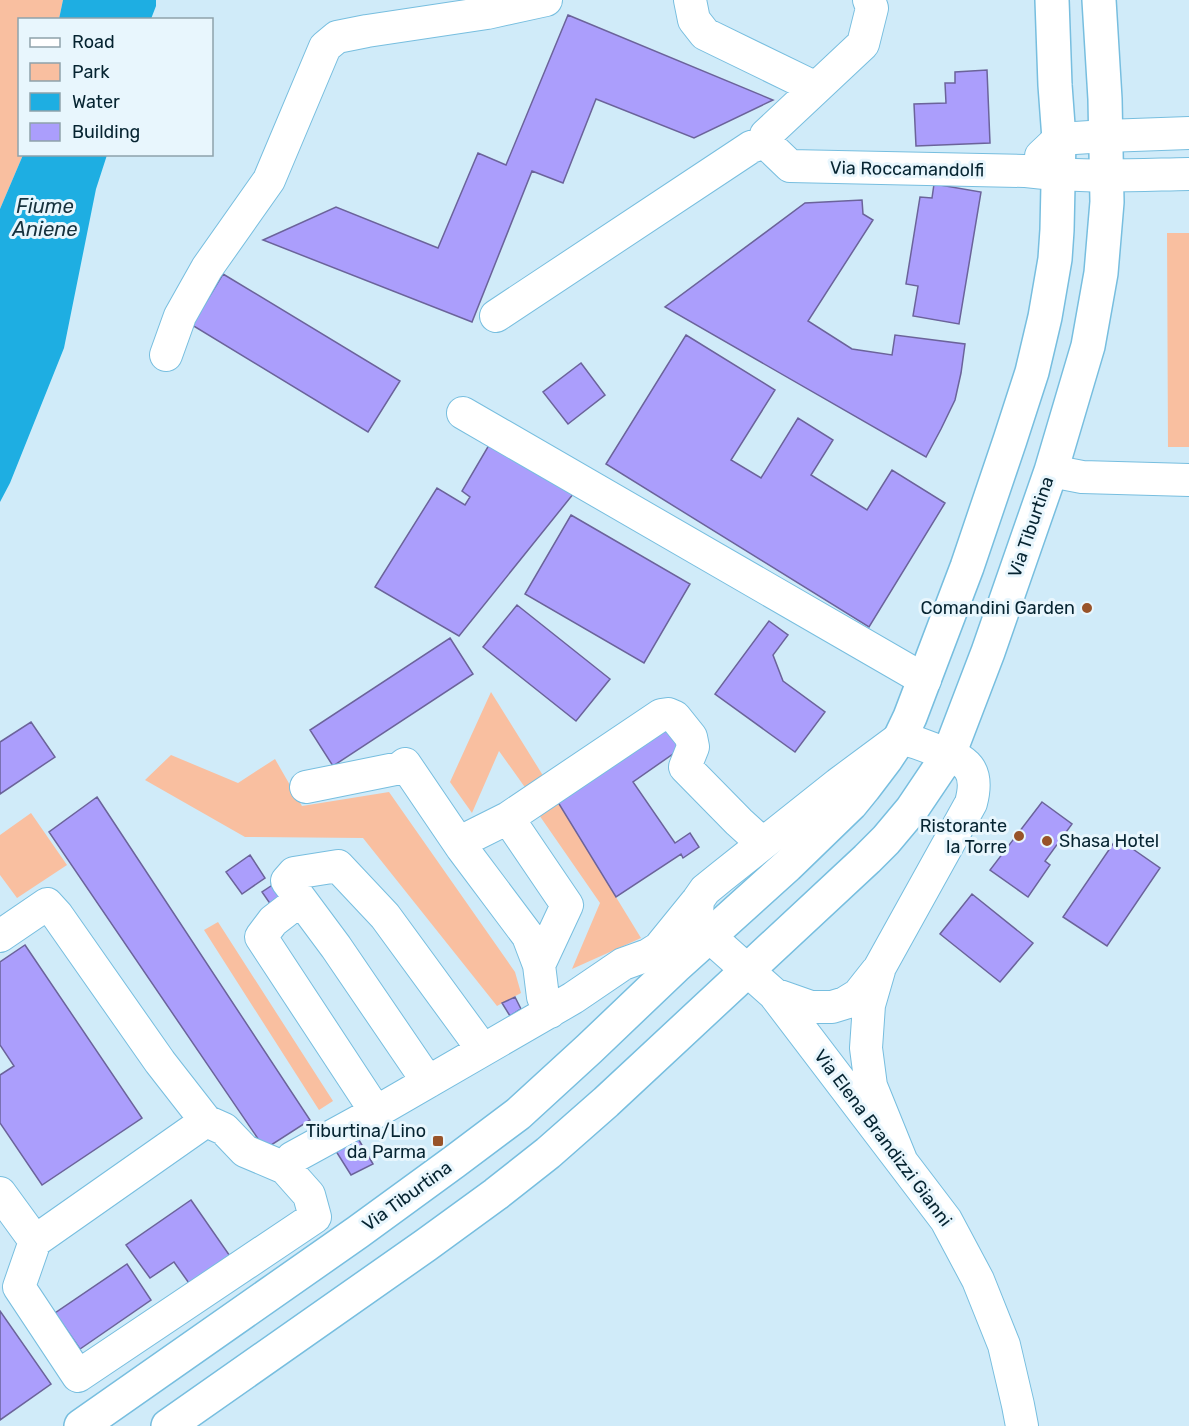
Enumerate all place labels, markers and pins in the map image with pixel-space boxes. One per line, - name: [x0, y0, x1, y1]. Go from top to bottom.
- place label: Comandini Garden: [921, 597, 1075, 619]
- marker: Comandini Garden: [1080, 601, 1094, 615]
- place label: Ristorante la Torre: [920, 815, 1007, 858]
- marker: Ristorante la Torre: [1012, 829, 1026, 843]
- place label: Shasa Hotel: [1059, 830, 1159, 852]
- marker: Shasa Hotel: [1040, 834, 1054, 848]
- place label: Tiburtina/Lino da Parma: [306, 1120, 426, 1163]
- marker: Tiburtina/Lino da Parma: [431, 1134, 445, 1148]

